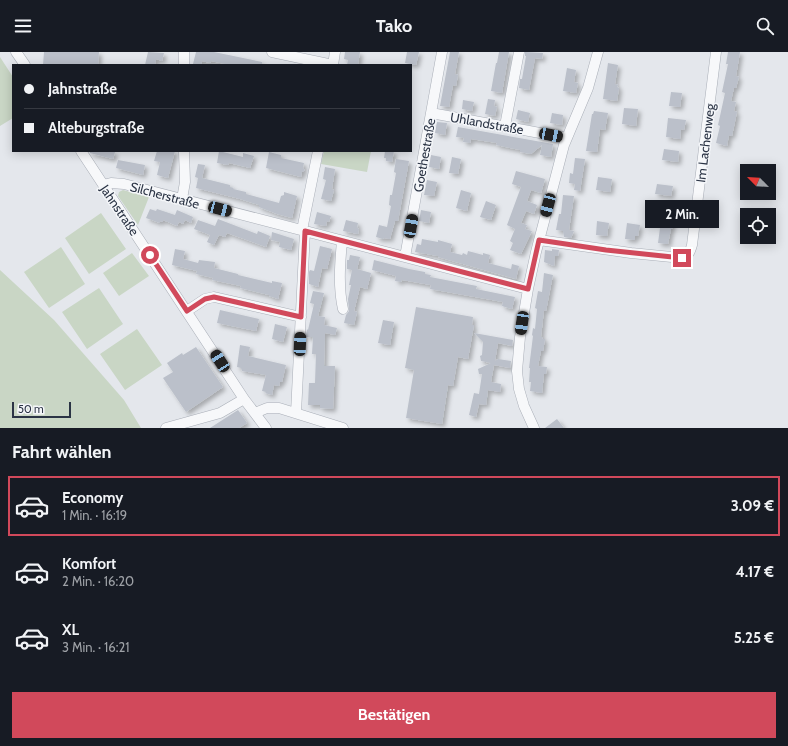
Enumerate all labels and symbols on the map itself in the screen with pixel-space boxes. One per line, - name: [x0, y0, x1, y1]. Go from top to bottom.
- street label: Im Lachenweg: [692, 102, 718, 183]
- street label: Uhlandstraße: [449, 109, 525, 137]
- street label: Goethestraße: [410, 117, 438, 193]
- car: [538, 127, 564, 143]
- north arrow: [740, 164, 776, 200]
- street label: Silcherstraße: [129, 178, 202, 212]
- street label: Jahnstraße: [97, 181, 143, 239]
- car: [539, 192, 557, 218]
- car: [207, 200, 233, 218]
- callout: 2 Min.: [645, 200, 719, 228]
- car: [403, 213, 419, 239]
- route start: [141, 246, 159, 264]
- route end: [673, 249, 691, 267]
- car: [514, 310, 530, 336]
- car: [294, 332, 306, 356]
- car: [208, 348, 232, 374]
- scale bar: [12, 400, 71, 419]

